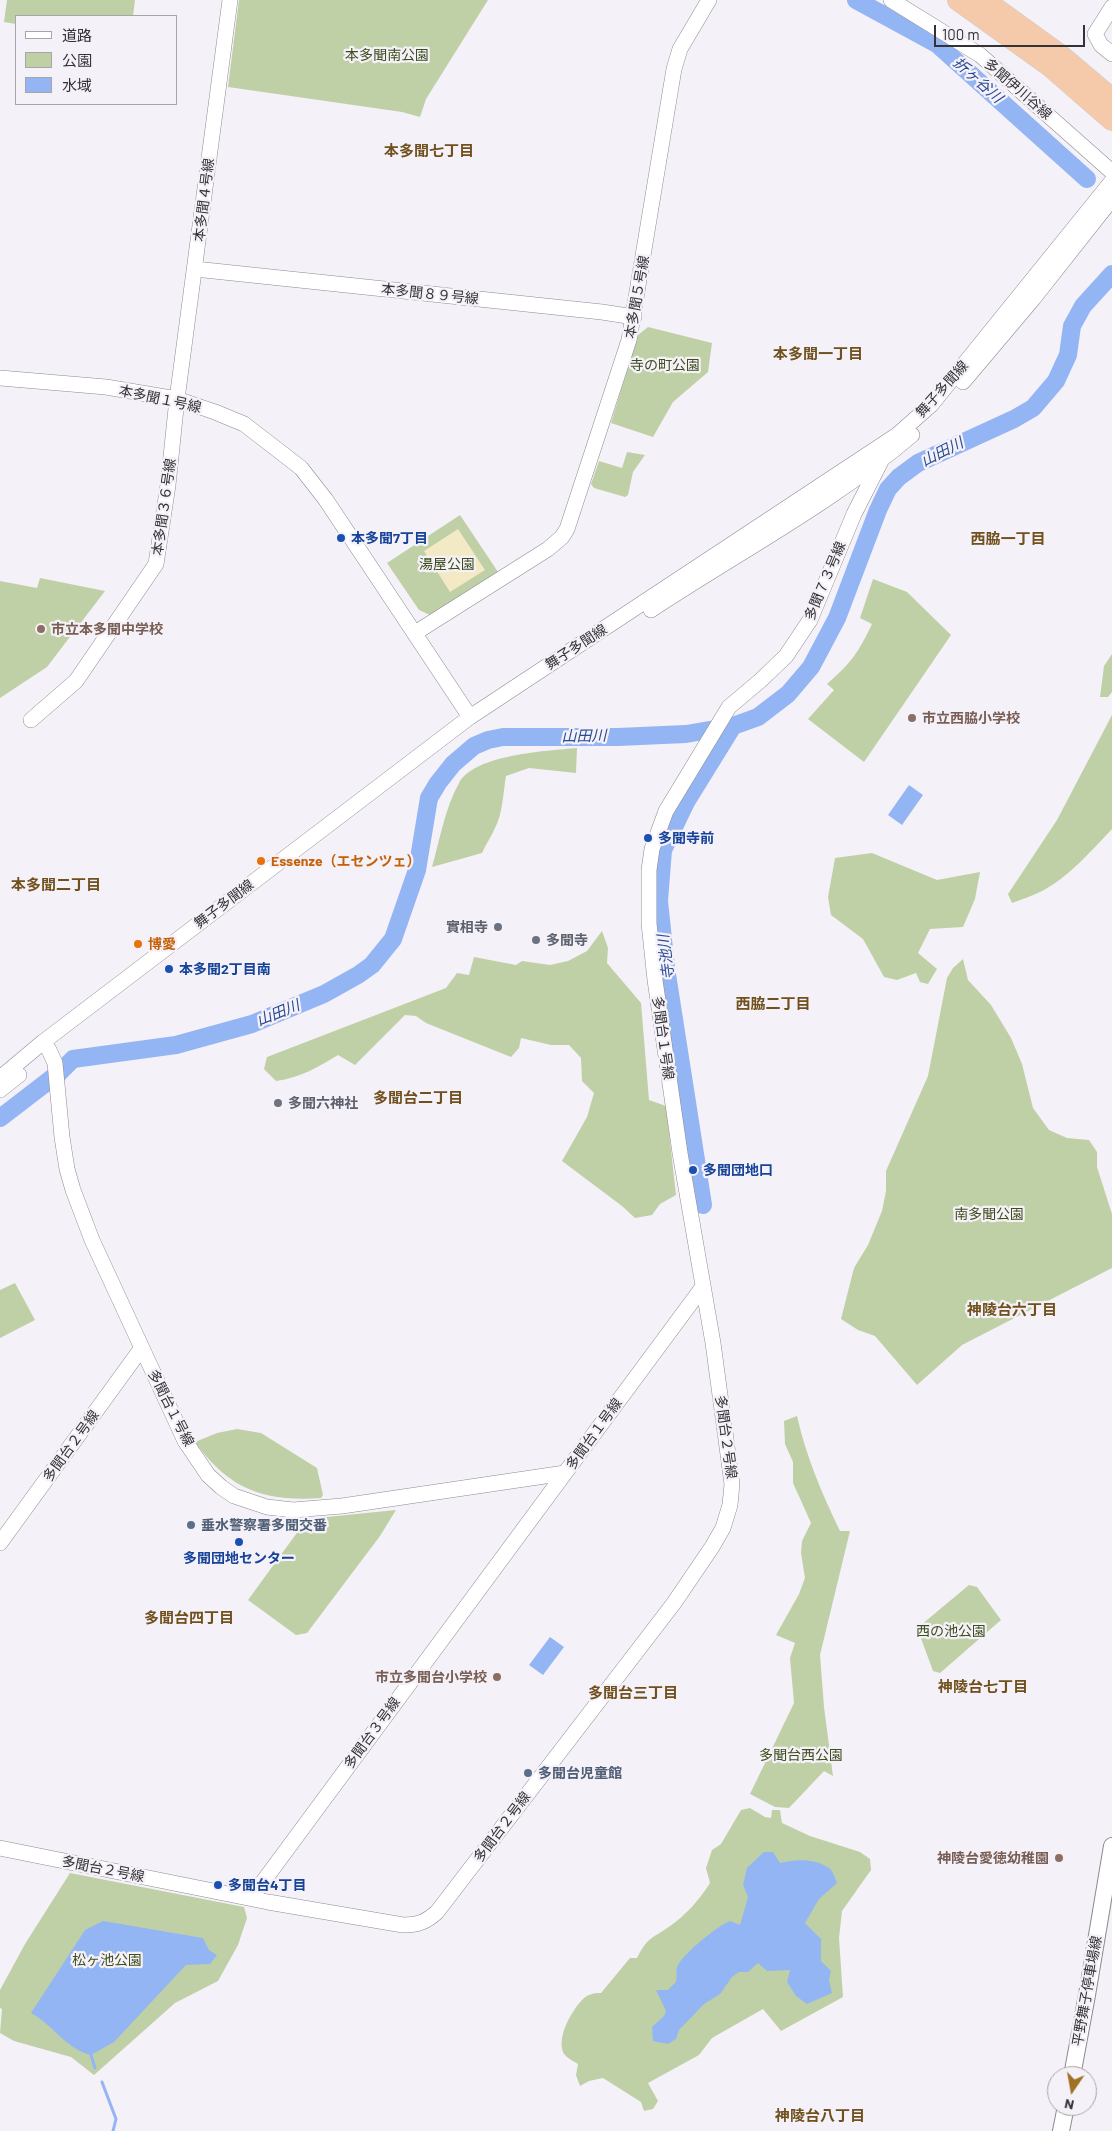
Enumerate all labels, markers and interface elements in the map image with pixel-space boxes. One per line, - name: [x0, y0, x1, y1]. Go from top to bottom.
- legend: [15, 15, 178, 105]
- scale bar: [937, 15, 1088, 47]
- text: 100 m: [942, 25, 980, 43]
- text: 道路: [62, 26, 92, 44]
- park label: 本多聞南公園: [345, 47, 429, 63]
- text: 公園: [62, 51, 92, 69]
- water label: 折ヶ谷川: [950, 53, 1006, 107]
- street label: 多聞伊川谷線: [981, 55, 1055, 123]
- text: 水域: [62, 76, 92, 94]
- district label: 本多聞七丁目: [384, 142, 474, 160]
- street label: 本多聞４号線: [191, 157, 217, 243]
- street label: 本多聞５号線: [621, 254, 653, 340]
- street label: 本多聞８９号線: [380, 281, 480, 307]
- district label: 本多聞一丁目: [773, 345, 863, 363]
- park label: 寺の町公園: [630, 357, 700, 373]
- street label: 舞子多聞線: [912, 357, 972, 421]
- street label: 本多聞１号線: [117, 382, 203, 416]
- water label: 山田川: [918, 434, 966, 470]
- street label: 本多聞３６号線: [149, 457, 179, 557]
- place label: 本多聞7丁目: [351, 530, 428, 546]
- district label: 西脇一丁目: [971, 530, 1045, 548]
- marker: 本多聞7丁目: [335, 532, 347, 544]
- street label: 多聞７３号線: [801, 539, 849, 623]
- park label: 湯屋公園: [419, 556, 475, 572]
- place label: 市立本多聞中学校: [51, 621, 163, 637]
- street label: 舞子多聞線: [542, 621, 610, 673]
- marker: 市立本多聞中学校: [35, 623, 47, 635]
- place label: 市立西脇小学校: [922, 710, 1020, 726]
- marker: 市立西脇小学校: [906, 712, 918, 724]
- water label: 山田川: [561, 727, 607, 745]
- place label: 多聞寺前: [658, 830, 714, 846]
- marker: 多聞寺前: [642, 832, 654, 844]
- place label: Essenze（エセンツェ）: [271, 853, 421, 869]
- marker: Essenze（エセンツェ）: [255, 855, 267, 867]
- district label: 本多聞二丁目: [11, 876, 101, 894]
- street label: 舞子多聞線: [191, 876, 257, 932]
- place label: 實相寺: [446, 919, 488, 935]
- marker: 實相寺: [492, 921, 504, 933]
- place label: 多聞寺: [546, 932, 588, 948]
- marker: 多聞寺: [530, 934, 542, 946]
- water label: 寺池川: [654, 934, 678, 980]
- place label: 博愛: [148, 936, 176, 952]
- marker: 博愛: [132, 938, 144, 950]
- place label: 本多聞2丁目南: [179, 961, 271, 977]
- marker: 本多聞2丁目南: [163, 963, 175, 975]
- street label: 多聞台１号線: [649, 995, 677, 1081]
- district label: 西脇二丁目: [736, 995, 810, 1013]
- water label: 山田川: [254, 996, 302, 1030]
- district label: 多聞台二丁目: [373, 1089, 463, 1107]
- place label: 多聞六神社: [288, 1095, 358, 1111]
- marker: 多聞六神社: [272, 1097, 284, 1109]
- place label: 多聞団地口: [703, 1162, 773, 1178]
- marker: 多聞団地口: [687, 1164, 699, 1176]
- park label: 南多聞公園: [954, 1206, 1024, 1222]
- district label: 神陵台六丁目: [967, 1301, 1057, 1319]
- street label: 多聞台１号線: [144, 1367, 198, 1449]
- street label: 多聞台２号線: [712, 1394, 740, 1480]
- street label: 多聞台１号線: [563, 1395, 625, 1473]
- street label: 多聞台２号線: [40, 1407, 102, 1485]
- place label: 垂水警察署多聞交番: [201, 1517, 327, 1533]
- marker: 垂水警察署多聞交番: [185, 1519, 197, 1531]
- marker: 多聞団地センター: [233, 1536, 245, 1548]
- place label: 多聞団地センター: [183, 1550, 295, 1566]
- district label: 多聞台四丁目: [144, 1609, 234, 1627]
- park label: 西の池公園: [916, 1623, 986, 1639]
- place label: 市立多聞台小学校: [375, 1669, 487, 1685]
- marker: 市立多聞台小学校: [491, 1671, 503, 1683]
- district label: 神陵台七丁目: [938, 1678, 1028, 1696]
- district label: 多聞台三丁目: [588, 1684, 678, 1702]
- street label: 多聞台３号線: [341, 1694, 403, 1772]
- park label: 多聞台西公園: [759, 1747, 843, 1763]
- place label: 多聞台児童館: [538, 1765, 622, 1781]
- marker: 多聞台児童館: [522, 1767, 534, 1779]
- street label: 多聞台２号線: [470, 1788, 534, 1866]
- place label: 神陵台愛徳幼稚園: [937, 1850, 1049, 1866]
- marker: 神陵台愛徳幼稚園: [1053, 1852, 1065, 1864]
- street label: 多聞台２号線: [60, 1853, 146, 1885]
- place label: 多聞台4丁目: [228, 1877, 306, 1893]
- marker: 多聞台4丁目: [212, 1879, 224, 1891]
- street label: 平野舞子停車場線: [1069, 1934, 1105, 2048]
- park label: 松ヶ池公園: [72, 1952, 142, 1968]
- north arrow: [1047, 2066, 1097, 2116]
- text: N: [1063, 2096, 1075, 2114]
- district label: 神陵台八丁目: [775, 2107, 865, 2125]

